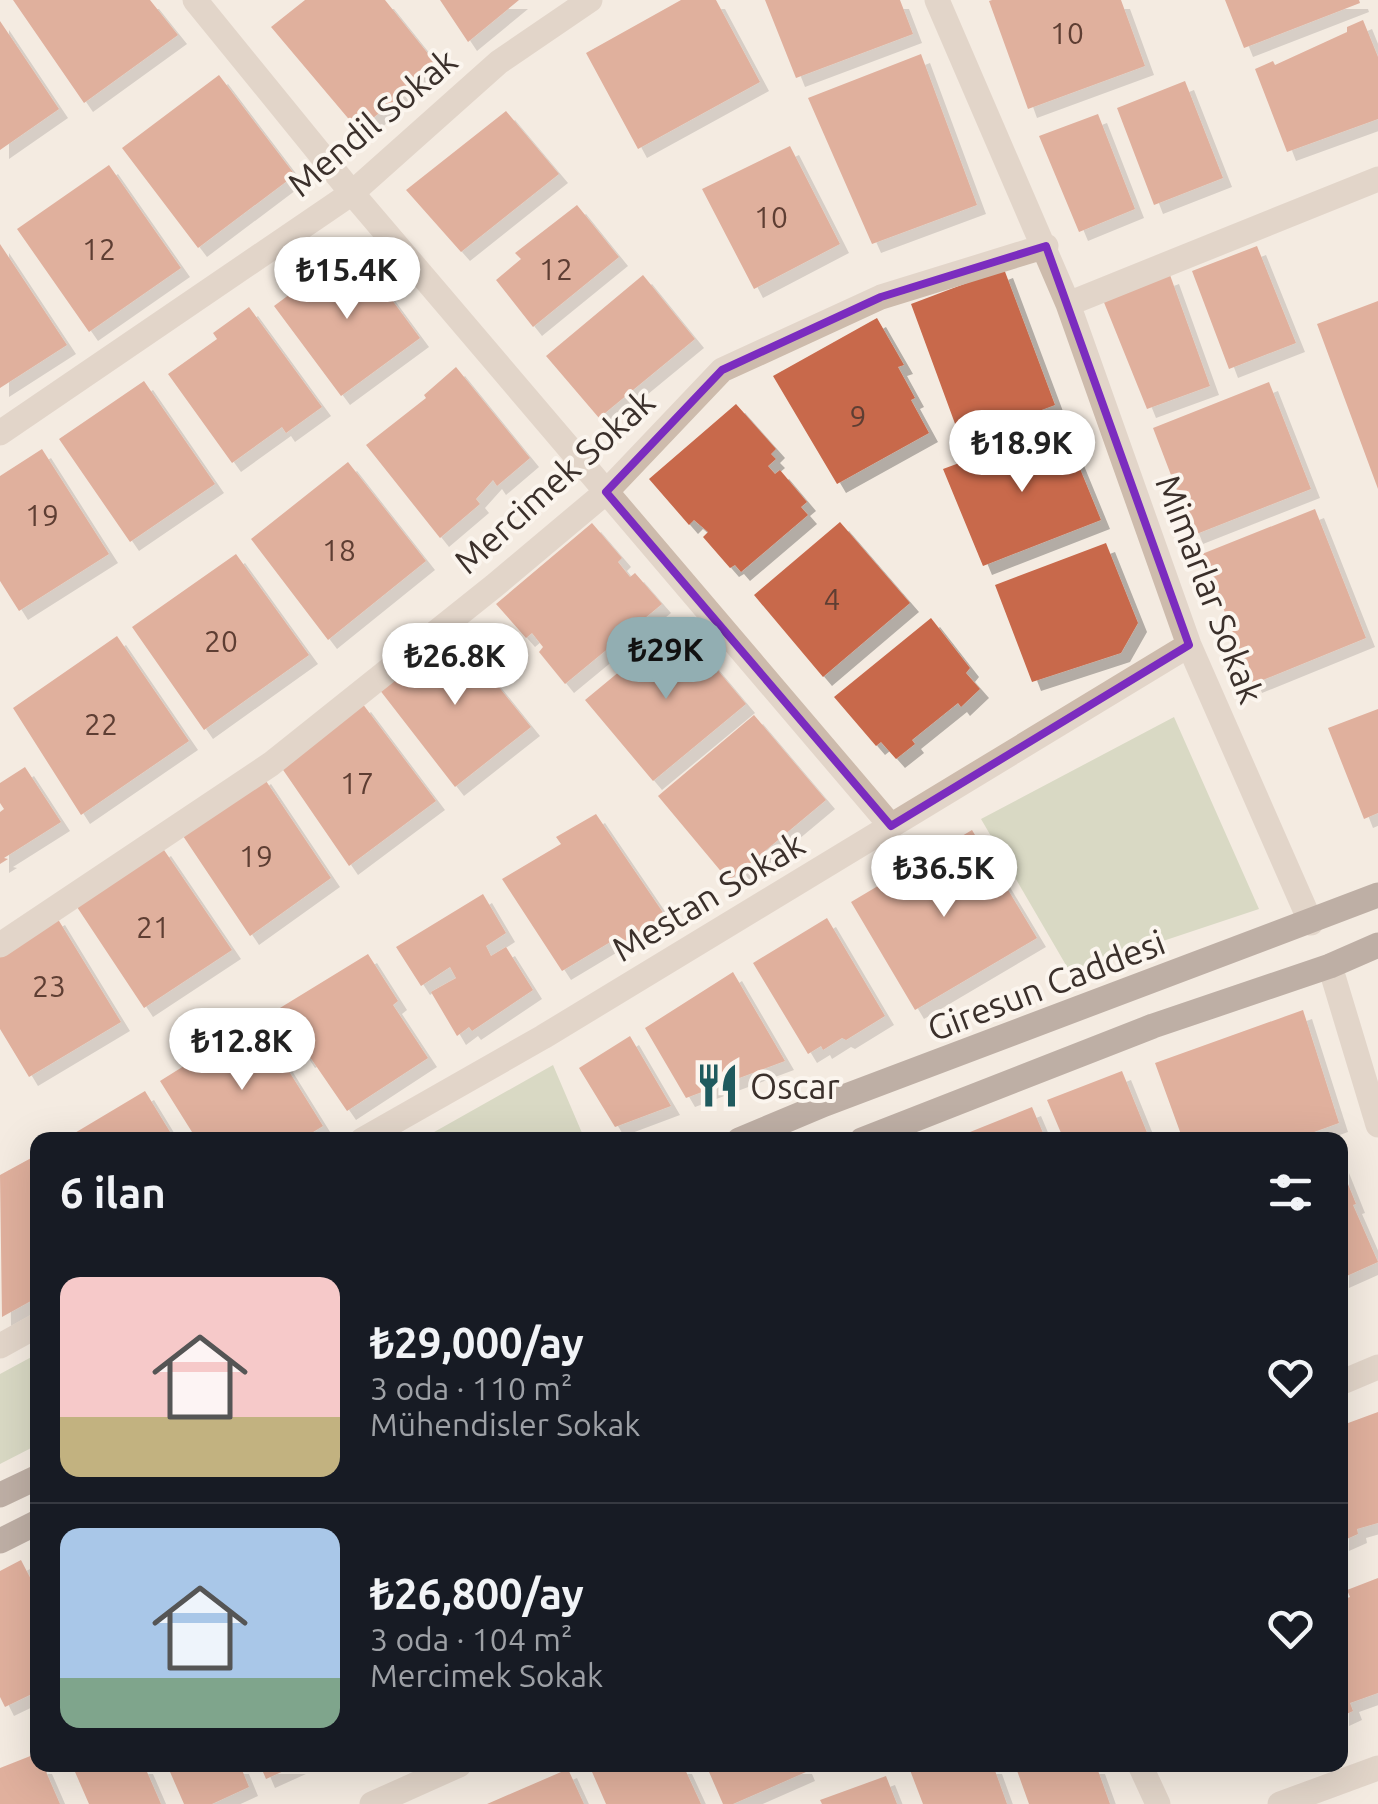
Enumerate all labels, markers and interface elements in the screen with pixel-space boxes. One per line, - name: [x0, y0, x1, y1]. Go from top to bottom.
- house number: 10: [1050, 16, 1084, 50]
- street label: Mendil Sokak: [279, 40, 465, 204]
- house number: 10: [754, 200, 788, 234]
- house number: 12: [82, 232, 116, 266]
- pin: ₺15.4K: [266, 237, 428, 322]
- text: ₺15.4K: [296, 251, 398, 287]
- house number: 12: [539, 252, 573, 286]
- street label: Mercimek Sokak: [446, 381, 662, 581]
- house number: 9: [850, 399, 866, 433]
- pin: ₺18.9K: [941, 410, 1103, 495]
- text: ₺18.9K: [971, 424, 1073, 460]
- street label: Mimarlar Sokak: [1148, 469, 1272, 709]
- house number: 19: [25, 498, 59, 532]
- house number: 18: [322, 533, 356, 567]
- house number: 4: [824, 582, 840, 616]
- pin: ₺29K: [607, 617, 725, 702]
- pin: ₺26.8K: [374, 623, 536, 708]
- house number: 20: [204, 624, 238, 658]
- text: ₺29K: [628, 631, 704, 667]
- text: ₺26.8K: [404, 637, 506, 673]
- house number: 22: [84, 707, 118, 741]
- house number: 17: [340, 766, 374, 800]
- street label: Mestan Sokak: [605, 823, 811, 969]
- pin: ₺36.5K: [863, 835, 1025, 920]
- house number: 19: [239, 839, 273, 873]
- text: ₺36.5K: [893, 849, 995, 885]
- house number: 21: [136, 910, 170, 944]
- street label: Giresun Caddesi: [922, 921, 1170, 1049]
- house number: 23: [32, 969, 66, 1003]
- pin: ₺12.8K: [161, 1008, 323, 1093]
- text: ₺12.8K: [191, 1022, 293, 1058]
- restaurant icon: Oscar: [693, 1062, 741, 1110]
- place label: Oscar: [750, 1066, 840, 1106]
- icon: filters: [1263, 1165, 1318, 1220]
- text: 6 ilan: [60, 1169, 166, 1216]
- icon: home: [140, 1317, 260, 1437]
- text: ₺29,000/ay: [370, 1319, 584, 1366]
- icon: heart: [1263, 1350, 1318, 1405]
- text: 3 oda · 110 m²: [370, 1370, 572, 1406]
- text: Mühendisler Sokak: [370, 1406, 640, 1442]
- icon: home: [140, 1568, 260, 1688]
- text: ₺26,800/ay: [370, 1570, 584, 1617]
- icon: heart: [1263, 1601, 1318, 1656]
- text: 3 oda · 104 m²: [370, 1621, 572, 1657]
- text: Mercimek Sokak: [370, 1657, 603, 1693]

